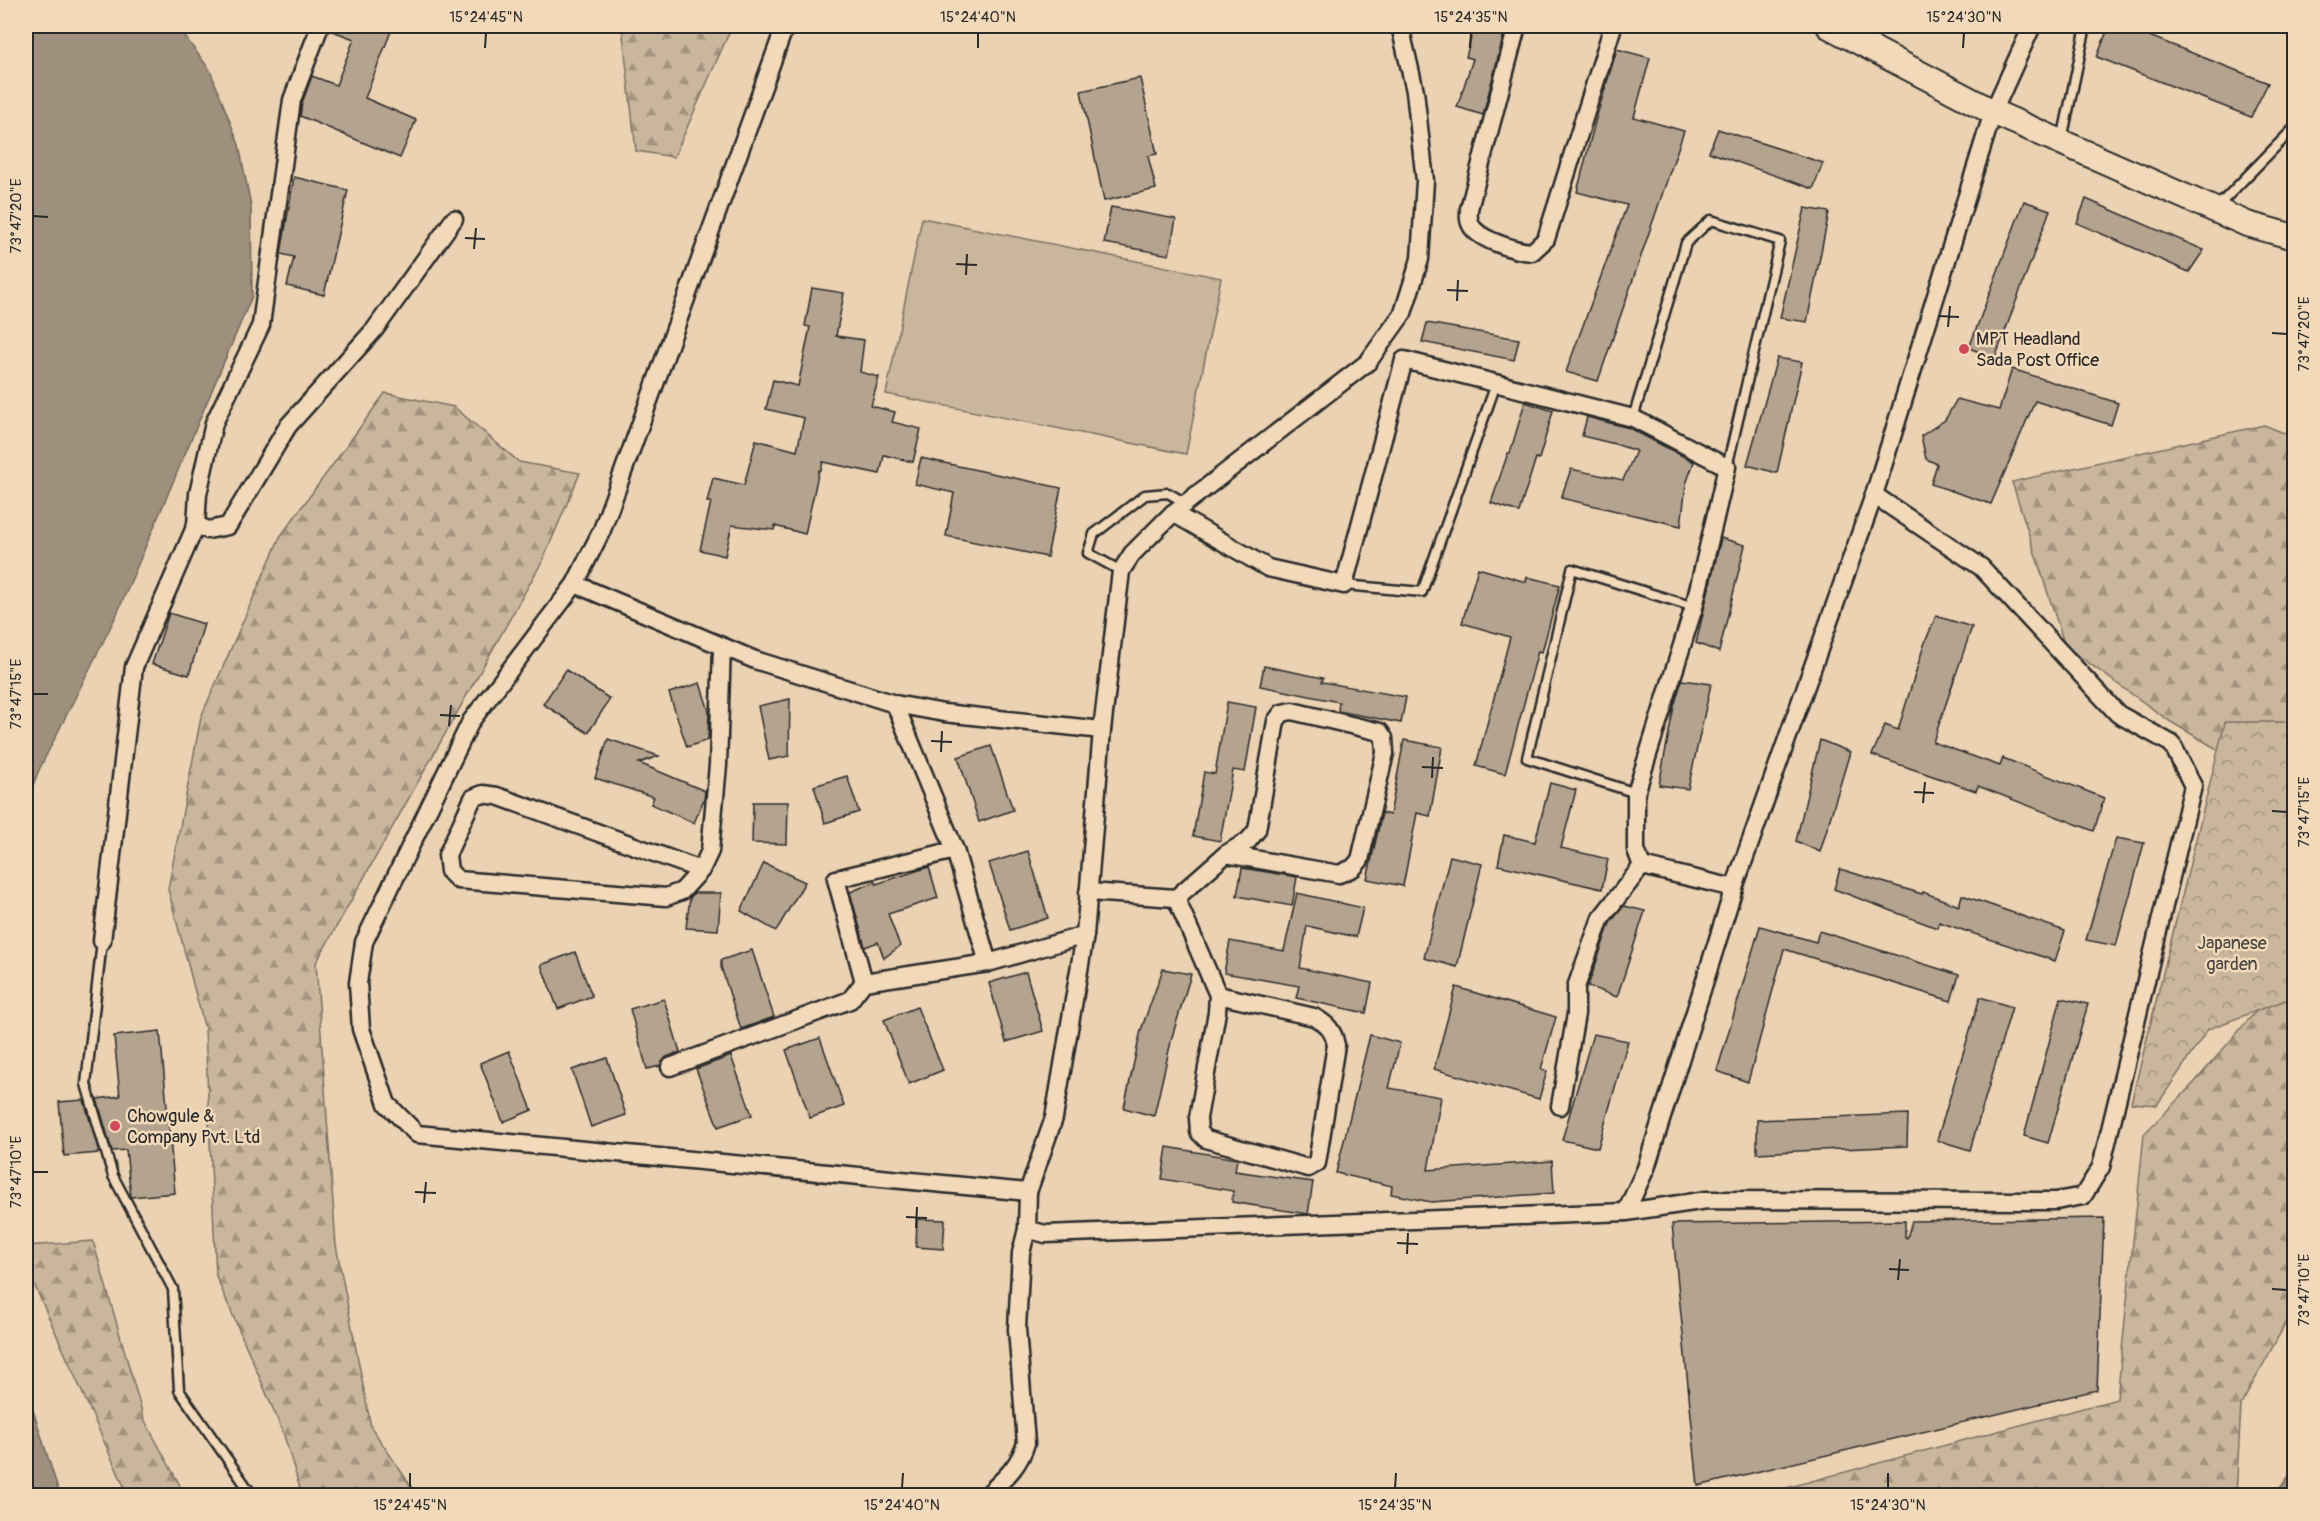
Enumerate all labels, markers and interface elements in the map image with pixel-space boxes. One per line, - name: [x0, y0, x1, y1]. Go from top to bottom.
- text: 15°24'45"N: [449, 8, 523, 27]
- text: 15°24'40"N: [940, 8, 1016, 27]
- text: 15°24'35"N: [1434, 8, 1508, 27]
- text: 15°24'30"N: [1926, 8, 2002, 27]
- text: 73°47'20"E: [7, 178, 26, 254]
- text: 73°47'20"E: [2295, 296, 2314, 372]
- place label: MPT Headland Sada Post Office: [1976, 328, 2099, 372]
- marker: MPT Headland Sada Post Office: [1957, 342, 1971, 356]
- text: 73°47'15"E: [7, 659, 26, 729]
- text: 73°47'15"E: [2295, 777, 2314, 847]
- park label: Japanese garden: [2197, 932, 2267, 976]
- place label: Chowgule & Company Pvt. Ltd: [127, 1105, 260, 1149]
- marker: Chowgule & Company Pvt. Ltd: [108, 1119, 122, 1133]
- text: 73°47'10"E: [7, 1136, 26, 1208]
- text: 73°47'10"E: [2295, 1254, 2314, 1326]
- text: 15°24'45"N: [373, 1496, 447, 1515]
- text: 15°24'40"N: [864, 1496, 940, 1515]
- text: 15°24'35"N: [1358, 1496, 1432, 1515]
- text: 15°24'30"N: [1850, 1496, 1926, 1515]

